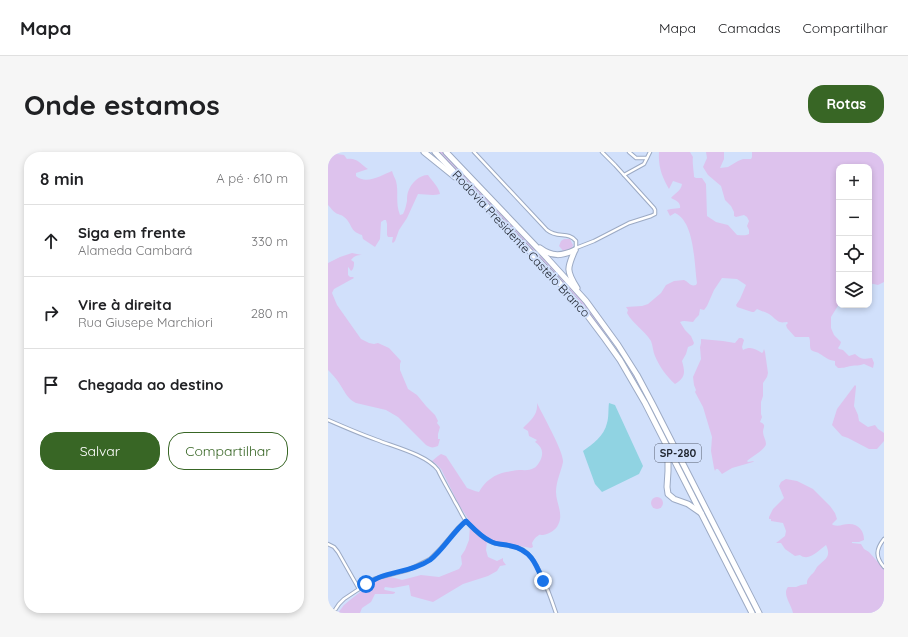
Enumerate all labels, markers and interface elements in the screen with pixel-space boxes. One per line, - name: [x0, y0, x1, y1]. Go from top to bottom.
- text: Mapa: [20, 16, 71, 40]
- text: Mapa: [659, 19, 696, 37]
- text: Camadas: [718, 19, 780, 37]
- text: Compartilhar: [802, 19, 888, 37]
- button: Rotas: [808, 85, 884, 123]
- text: Onde estamos: [24, 87, 220, 122]
- map controls: [836, 164, 872, 308]
- button: +: [836, 164, 872, 200]
- street label: Rodovia Presidente Castelo Branco: [449, 167, 593, 320]
- text: 8 min: [40, 168, 84, 189]
- text: A pé · 610 m: [216, 170, 288, 186]
- button: −: [836, 200, 872, 236]
- text: Siga em frente: [78, 223, 186, 242]
- icon: ahead: [40, 230, 62, 252]
- text: 330 m: [251, 233, 288, 249]
- button: locate: [836, 236, 872, 272]
- text: Alameda Cambará: [78, 242, 193, 258]
- button: layers: [836, 272, 872, 308]
- text: Vire à direita: [78, 295, 172, 314]
- icon: right: [40, 302, 62, 324]
- text: 280 m: [251, 305, 288, 321]
- text: Rua Giusepe Marchiori: [78, 314, 213, 330]
- icon: arrive: [40, 374, 62, 396]
- text: Chegada ao destino: [78, 375, 223, 394]
- button: Salvar: [40, 432, 160, 470]
- button: Compartilhar: [168, 432, 288, 470]
- road number: SP-280: [655, 444, 701, 462]
- route end: [534, 572, 552, 590]
- route start: [357, 575, 375, 593]

